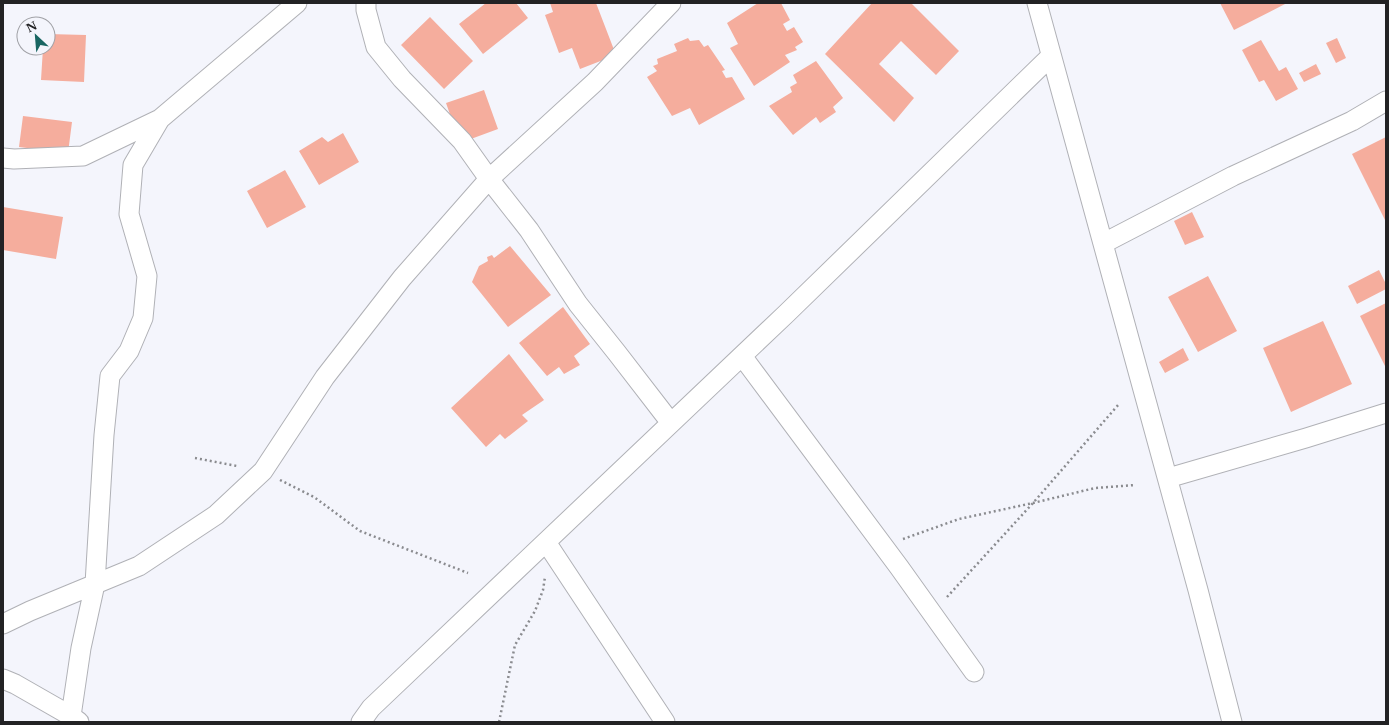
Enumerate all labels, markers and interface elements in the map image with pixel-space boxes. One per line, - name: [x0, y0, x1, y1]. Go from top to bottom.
- north arrow: [16, 16, 56, 56]
- text: N: [24, 18, 40, 36]

